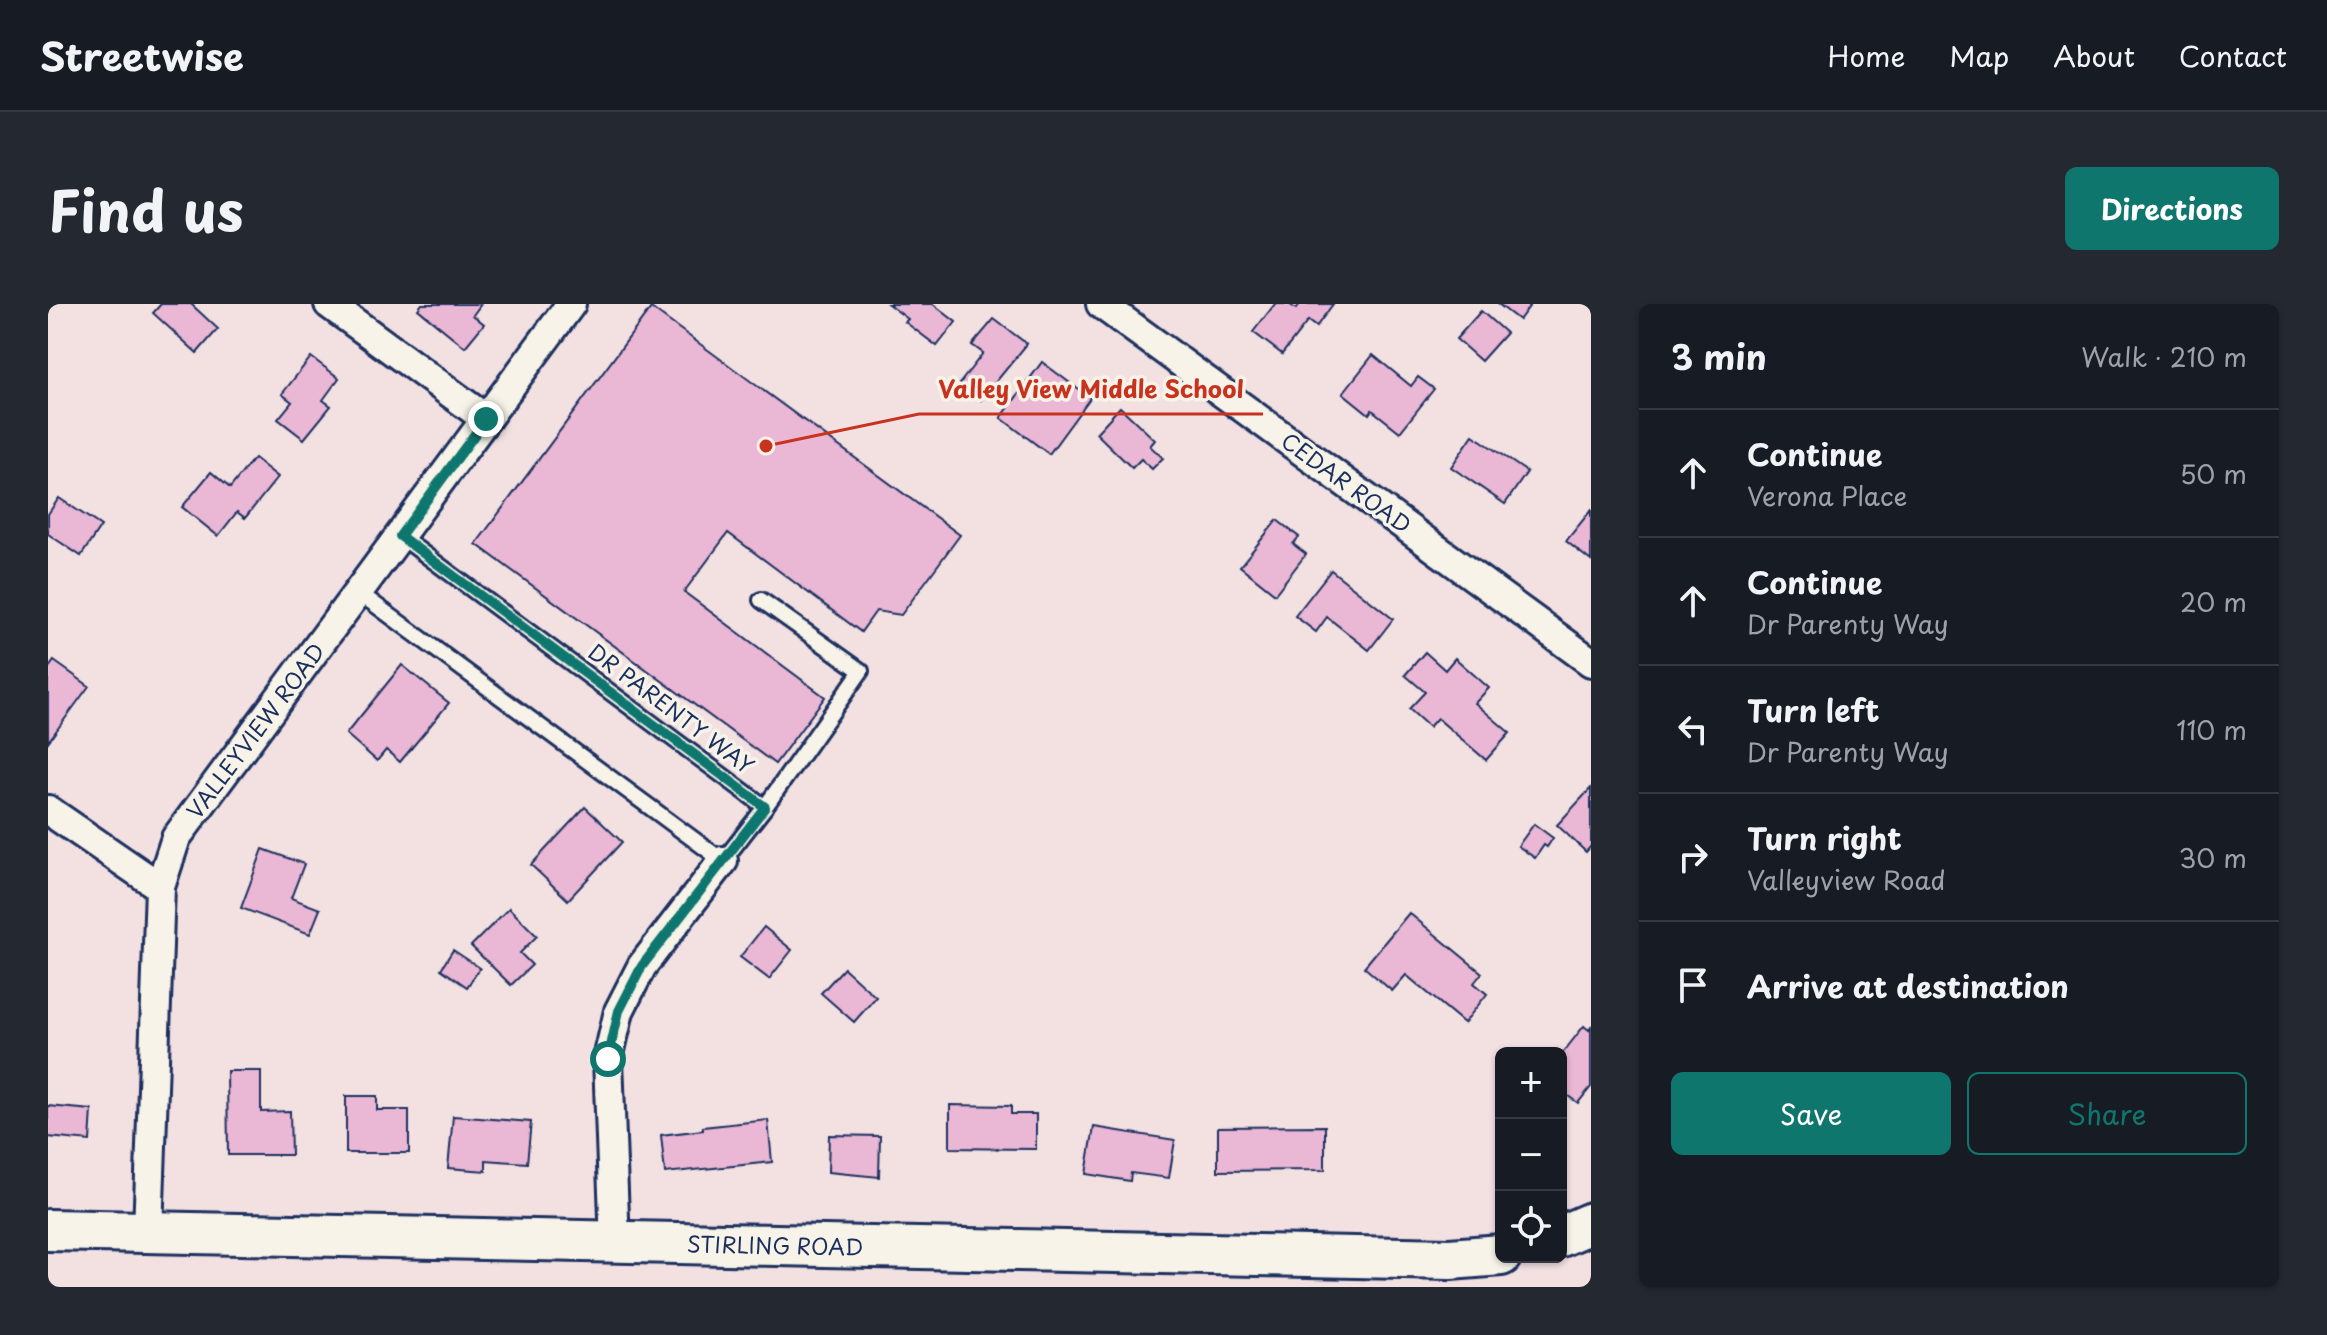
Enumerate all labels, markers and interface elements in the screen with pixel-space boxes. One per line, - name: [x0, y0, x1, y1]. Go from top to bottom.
- text: Streetwise: [40, 27, 244, 84]
- text: Home: [1827, 34, 1905, 77]
- text: Map: [1949, 34, 2009, 77]
- text: About: [2053, 34, 2135, 77]
- text: Contact: [2179, 34, 2287, 77]
- text: Find us: [48, 166, 244, 251]
- button: Directions: [2065, 167, 2279, 250]
- text: 3 min: [1671, 330, 1767, 382]
- text: Walk · 210 m: [2081, 337, 2247, 376]
- callout: Valley View Middle School: [919, 366, 1263, 414]
- text: Valley View Middle School: [938, 370, 1244, 406]
- route end: [468, 401, 504, 437]
- street label: CEDAR ROAD: [1275, 423, 1419, 540]
- text: Continue: [1747, 431, 1882, 476]
- icon: ahead: [1671, 451, 1715, 495]
- text: 50 m: [2180, 454, 2247, 493]
- text: Verona Place: [1747, 476, 1907, 515]
- text: Continue: [1747, 559, 1882, 604]
- icon: ahead: [1671, 579, 1715, 623]
- text: 20 m: [2180, 582, 2247, 621]
- text: Dr Parenty Way: [1747, 604, 1949, 643]
- street label: DR PARENTY WAY: [582, 634, 762, 781]
- street label: VALLEYVIEW ROAD: [178, 635, 332, 825]
- text: Turn left: [1747, 687, 1879, 732]
- icon: left: [1671, 707, 1715, 751]
- text: 110 m: [2176, 710, 2247, 749]
- text: Dr Parenty Way: [1747, 732, 1949, 771]
- text: Turn right: [1747, 815, 1902, 860]
- icon: right: [1671, 835, 1715, 879]
- text: 30 m: [2179, 838, 2247, 877]
- text: Valleyview Road: [1747, 860, 1946, 899]
- icon: arrive: [1671, 963, 1715, 1007]
- text: Arrive at destination: [1747, 963, 2069, 1008]
- route start: [590, 1041, 626, 1077]
- map controls: [1495, 1047, 1567, 1263]
- button: +: [1495, 1047, 1567, 1119]
- button: Save: [1671, 1072, 1951, 1155]
- button: Share: [1967, 1072, 2247, 1155]
- button: −: [1495, 1119, 1567, 1191]
- button: locate: [1495, 1191, 1567, 1263]
- street label: STIRLING ROAD: [686, 1226, 864, 1263]

